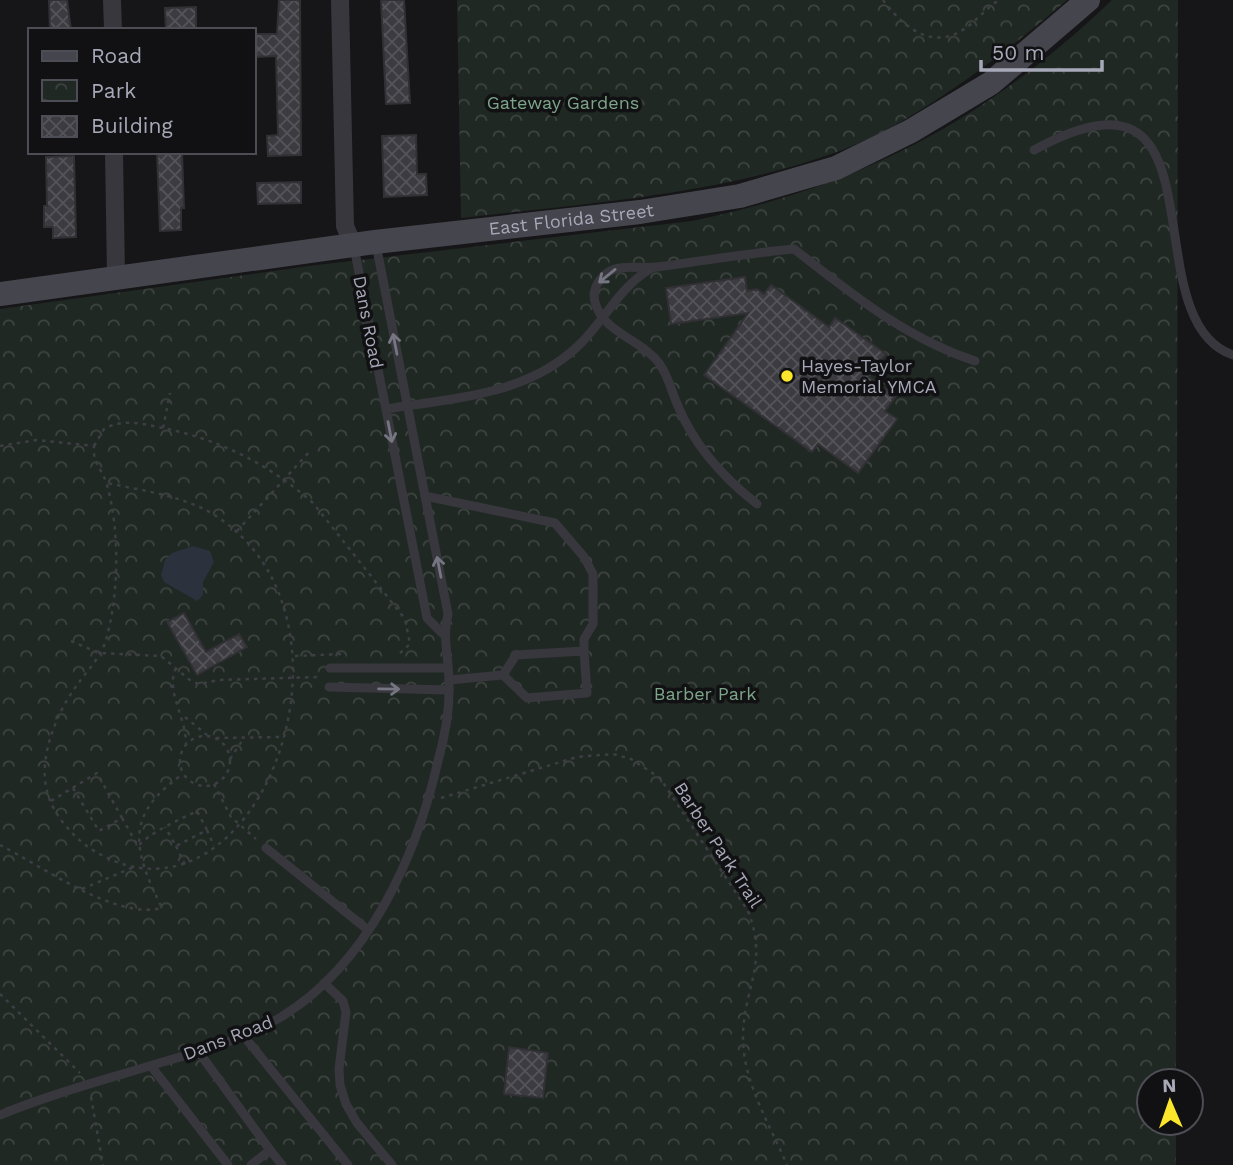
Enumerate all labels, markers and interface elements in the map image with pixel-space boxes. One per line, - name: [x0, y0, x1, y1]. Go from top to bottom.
- legend: [28, 28, 256, 154]
- scale bar: [981, 28, 1102, 72]
- text: 50 m: [992, 40, 1044, 65]
- text: Road: [91, 43, 142, 68]
- text: Park: [91, 78, 136, 103]
- park label: Gateway Gardens: [487, 92, 639, 113]
- text: Building: [91, 113, 173, 138]
- street label: East Florida Street: [488, 199, 655, 239]
- one-way arrow: [598, 268, 616, 284]
- street label: Dans Road: [349, 274, 388, 370]
- one-way arrow: [388, 333, 401, 356]
- place label: Hayes-Taylor Memorial YMCA: [801, 355, 937, 397]
- marker: Hayes-Taylor Memorial YMCA: [779, 368, 795, 384]
- one-way arrow: [384, 420, 398, 443]
- one-way arrow: [431, 556, 445, 579]
- one-way arrow: [377, 682, 400, 695]
- park label: Barber Park: [654, 683, 756, 704]
- street label: Barber Park Trail: [670, 778, 767, 912]
- street label: Dans Road: [180, 1011, 275, 1064]
- north arrow: [1135, 1067, 1205, 1137]
- text: N: [1162, 1074, 1177, 1097]

